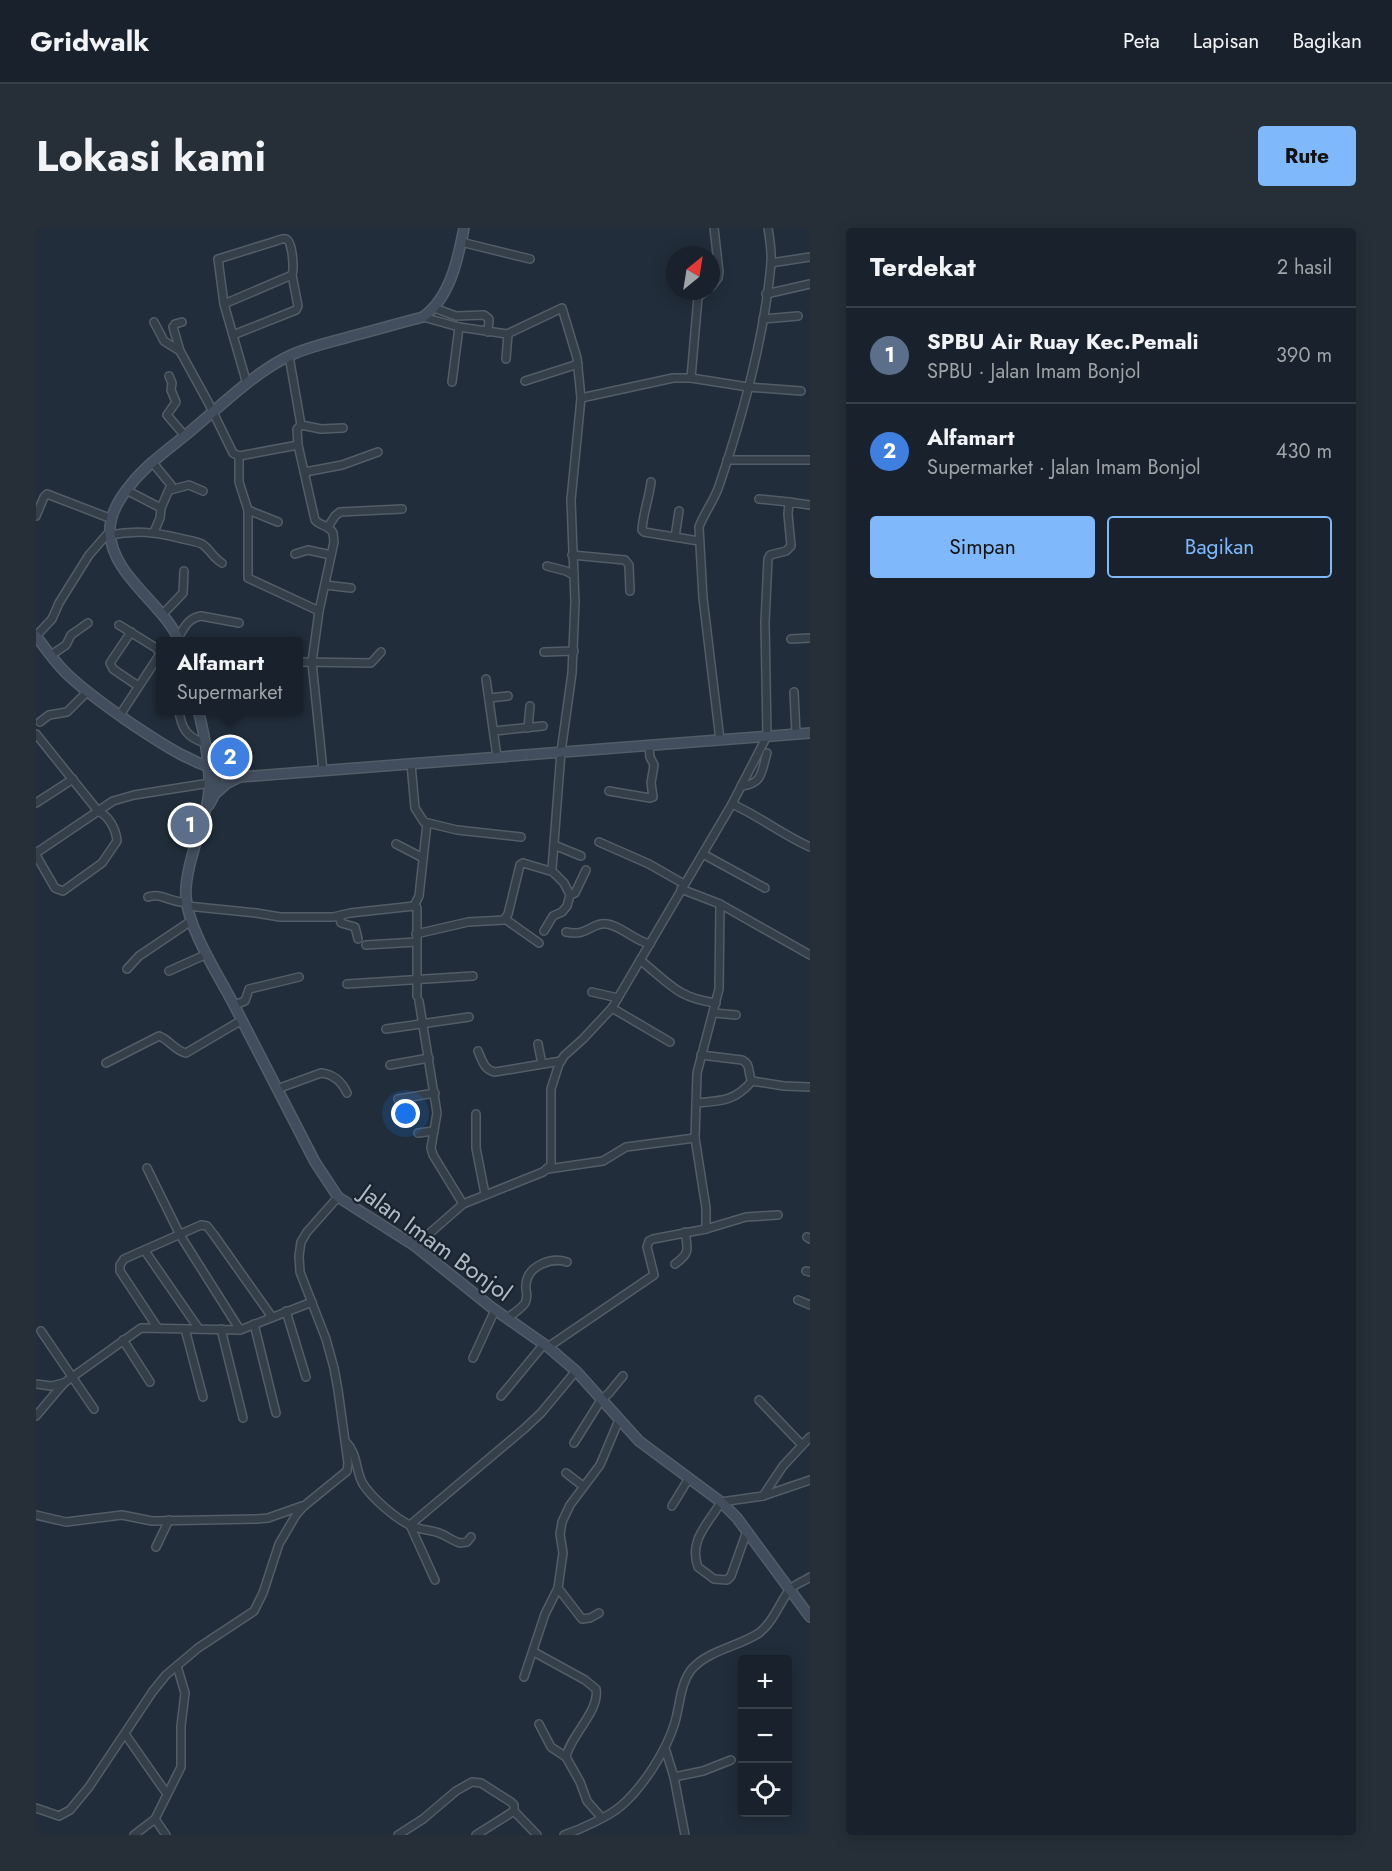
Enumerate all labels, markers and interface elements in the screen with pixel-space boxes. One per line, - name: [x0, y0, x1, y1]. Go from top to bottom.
- text: Gridwalk: [30, 21, 149, 62]
- text: Peta: [1123, 26, 1160, 56]
- text: Lapisan: [1193, 26, 1259, 56]
- text: Bagikan: [1292, 26, 1362, 56]
- text: Lokasi kami: [36, 126, 266, 187]
- button: Rute: [1258, 126, 1356, 186]
- north arrow: [666, 246, 720, 300]
- text: Terdekat: [870, 248, 976, 286]
- text: 2 hasil: [1277, 253, 1332, 282]
- text: SPBU Air Ruay Kec.Pemali: [927, 325, 1199, 357]
- text: 1: [884, 341, 895, 370]
- text: 390 m: [1276, 341, 1332, 370]
- text: SPBU · Jalan Imam Bonjol: [927, 357, 1141, 386]
- text: Alfamart: [927, 421, 1014, 453]
- text: 2: [883, 437, 896, 466]
- text: 430 m: [1276, 437, 1332, 466]
- text: Supermarket · Jalan Imam Bonjol: [927, 453, 1201, 482]
- button: Simpan: [870, 516, 1095, 578]
- button: Bagikan: [1107, 516, 1332, 578]
- popup: [156, 637, 303, 715]
- text: Alfamart: [177, 646, 264, 678]
- text: Supermarket: [177, 678, 282, 707]
- pin: 2: [210, 734, 250, 780]
- pin: 1: [170, 802, 210, 848]
- your location: [391, 1099, 420, 1128]
- street label: Jalan Imam Bonjol: [351, 1174, 519, 1310]
- map controls: [738, 1655, 792, 1817]
- button: +: [738, 1655, 792, 1709]
- button: −: [738, 1709, 792, 1763]
- button: locate: [738, 1763, 792, 1817]

